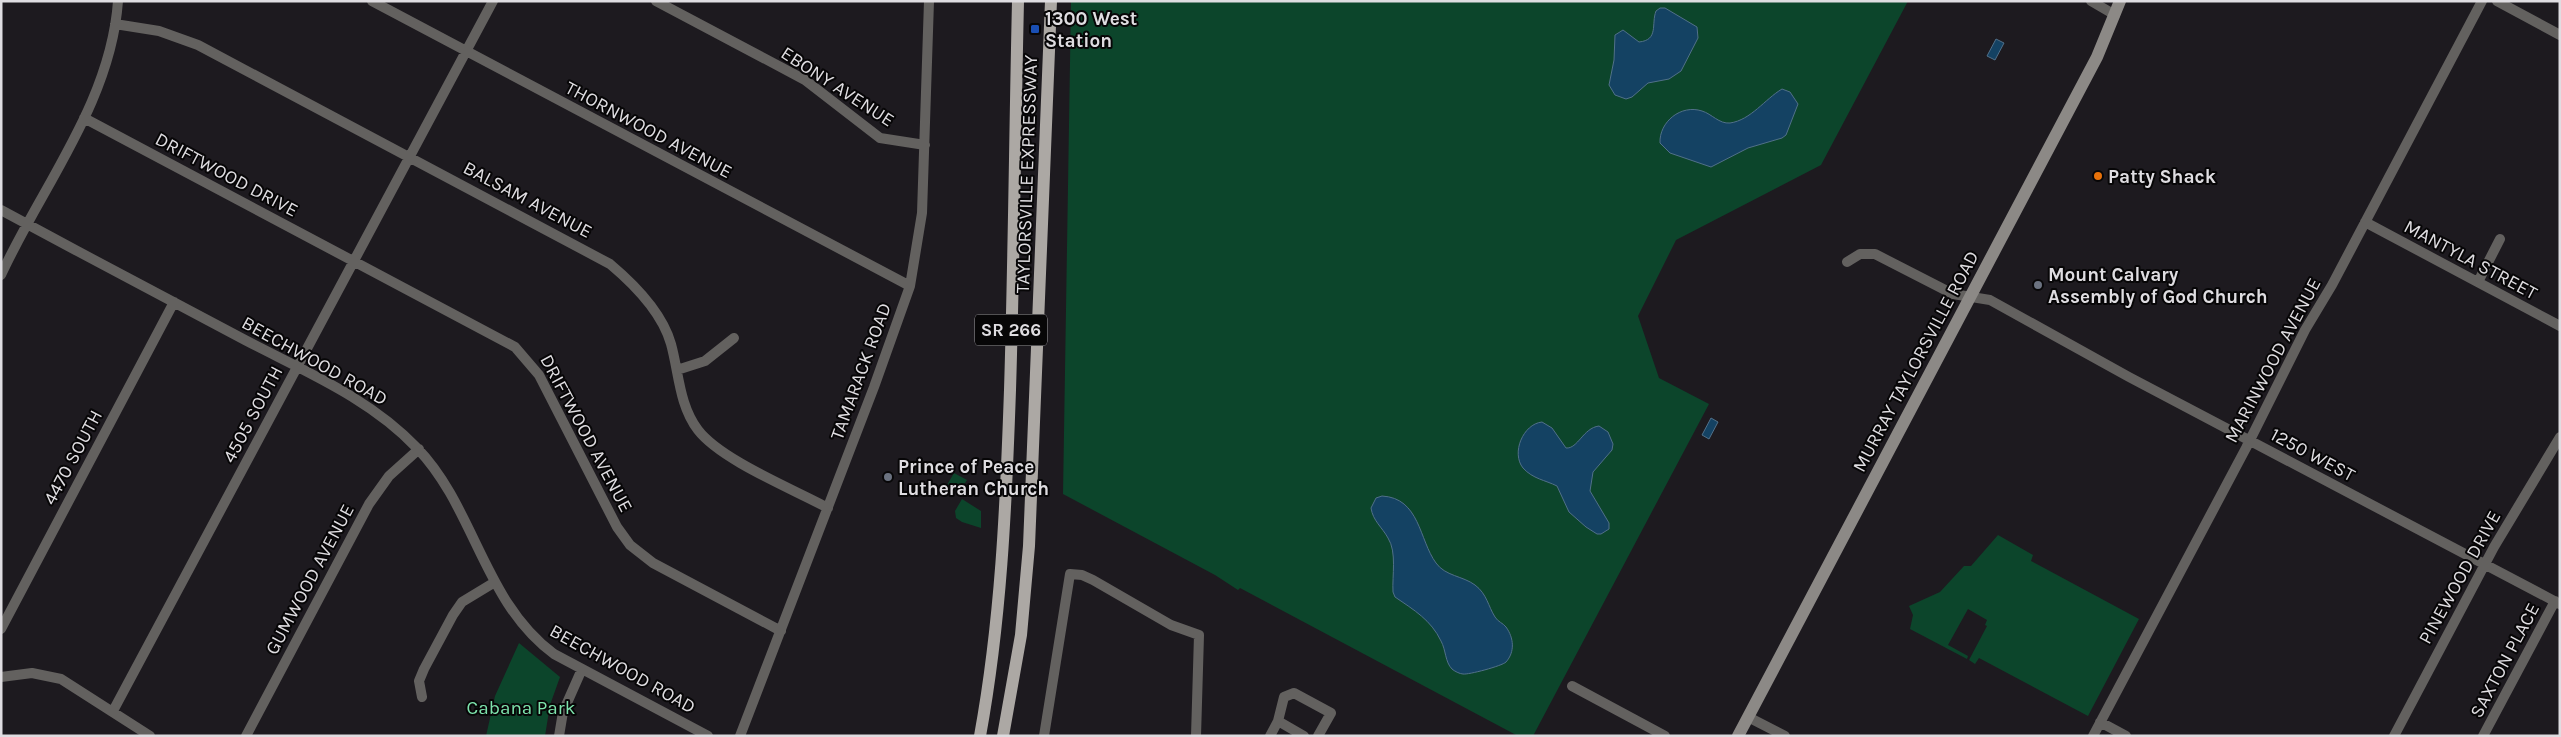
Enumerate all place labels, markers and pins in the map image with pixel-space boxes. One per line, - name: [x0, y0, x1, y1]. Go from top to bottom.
- place label: 1300 West Station: [1045, 8, 1137, 52]
- marker: 1300 West Station: [1029, 23, 1041, 35]
- place label: Patty Shack: [2108, 166, 2216, 188]
- marker: Patty Shack: [2092, 170, 2104, 182]
- place label: Mount Calvary Assembly of God Church: [2048, 264, 2268, 308]
- marker: Mount Calvary Assembly of God Church: [2032, 279, 2044, 291]
- place label: Prince of Peace Lutheran Church: [898, 456, 1049, 500]
- marker: Prince of Peace Lutheran Church: [882, 471, 894, 483]

